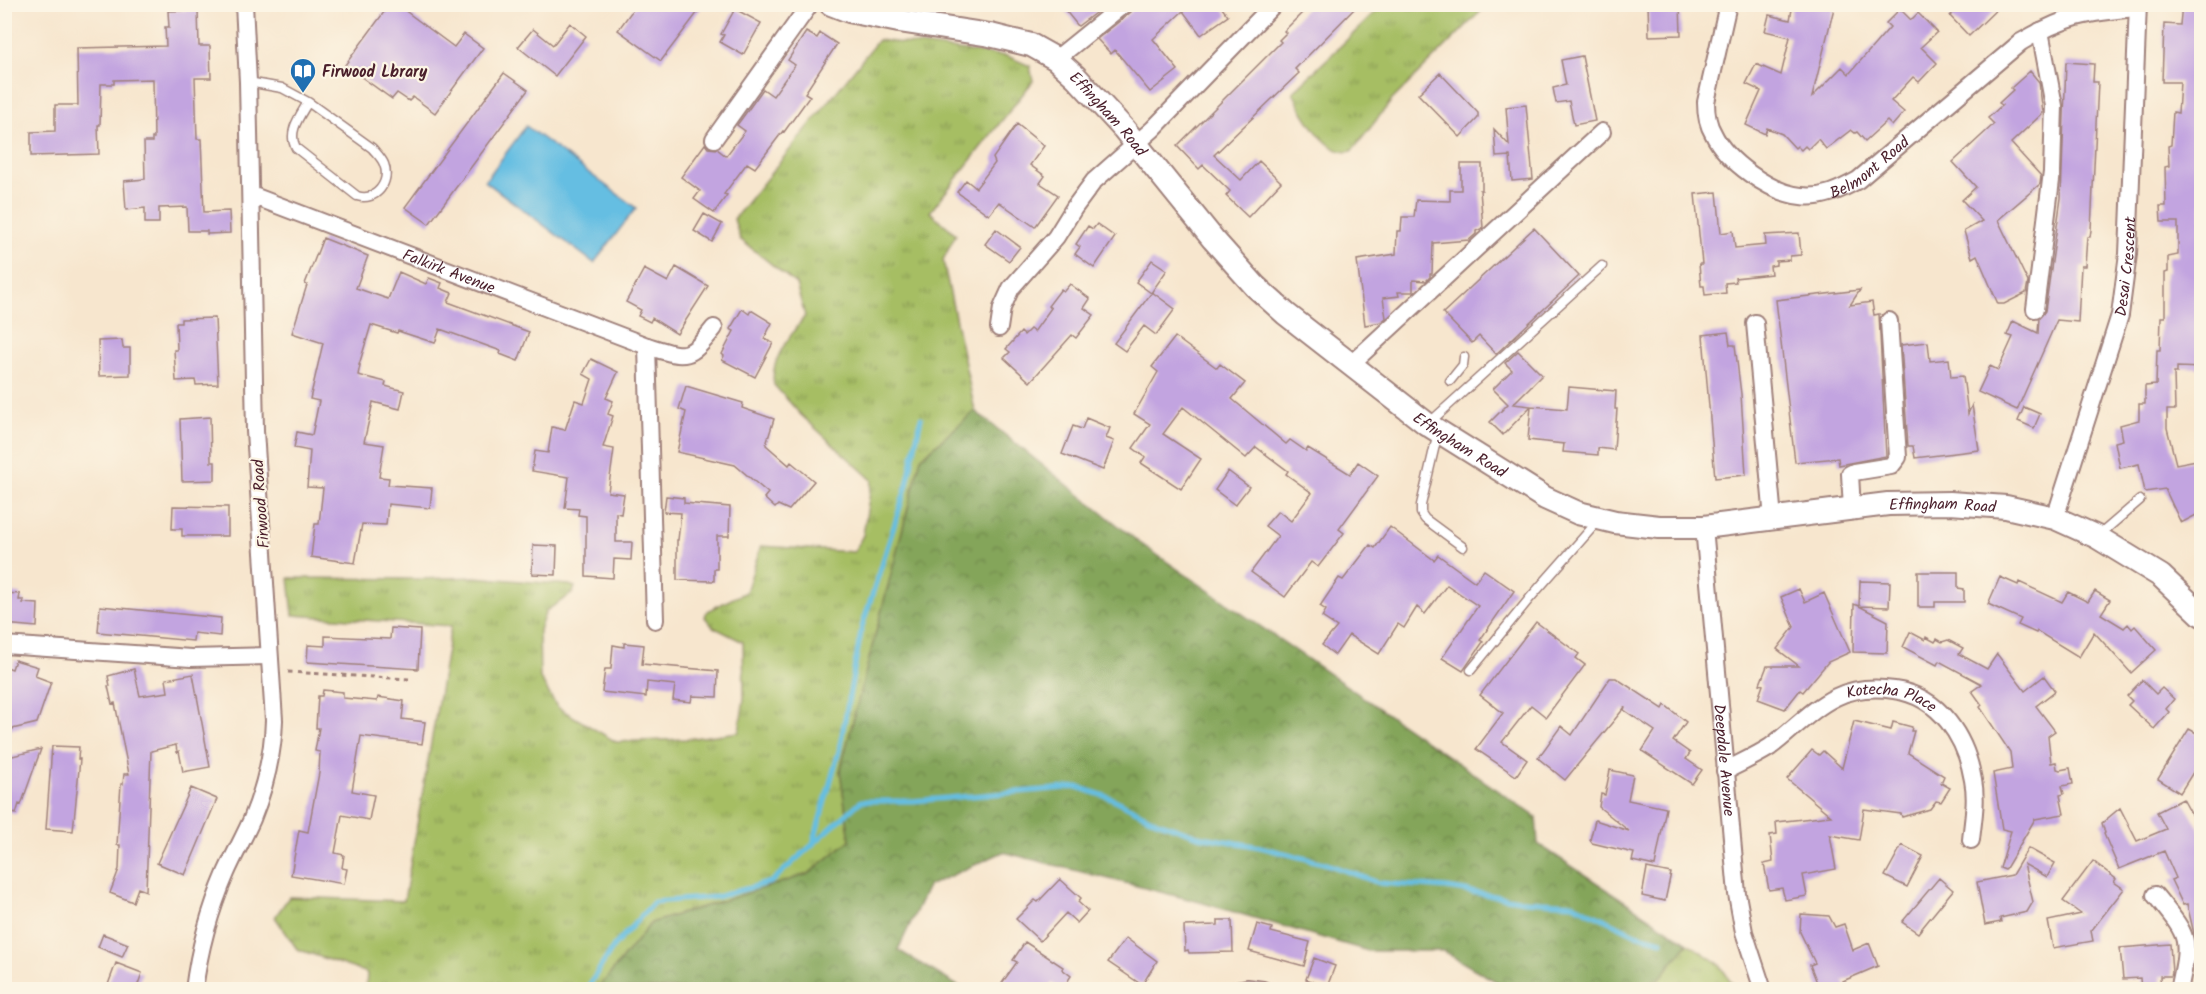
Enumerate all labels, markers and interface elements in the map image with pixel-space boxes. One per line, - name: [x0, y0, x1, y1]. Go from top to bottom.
- library icon: Firwood Lbrary: [288, 56, 318, 94]
- place label: Firwood Lbrary: [322, 60, 428, 85]
- street label: Effingham Road: [1063, 66, 1153, 163]
- street label: Belmont Road: [1826, 130, 1916, 206]
- street label: Desai Crescent: [2109, 215, 2144, 318]
- street label: Falkirk Avenue: [399, 243, 499, 301]
- street label: Effingham Road: [1407, 406, 1512, 486]
- street label: Firwood Road: [246, 458, 277, 549]
- street label: Effingham Road: [1889, 492, 1998, 520]
- street label: Kotecha Place: [1843, 677, 1942, 719]
- street label: Deepdale Avenue: [1706, 703, 1741, 817]

